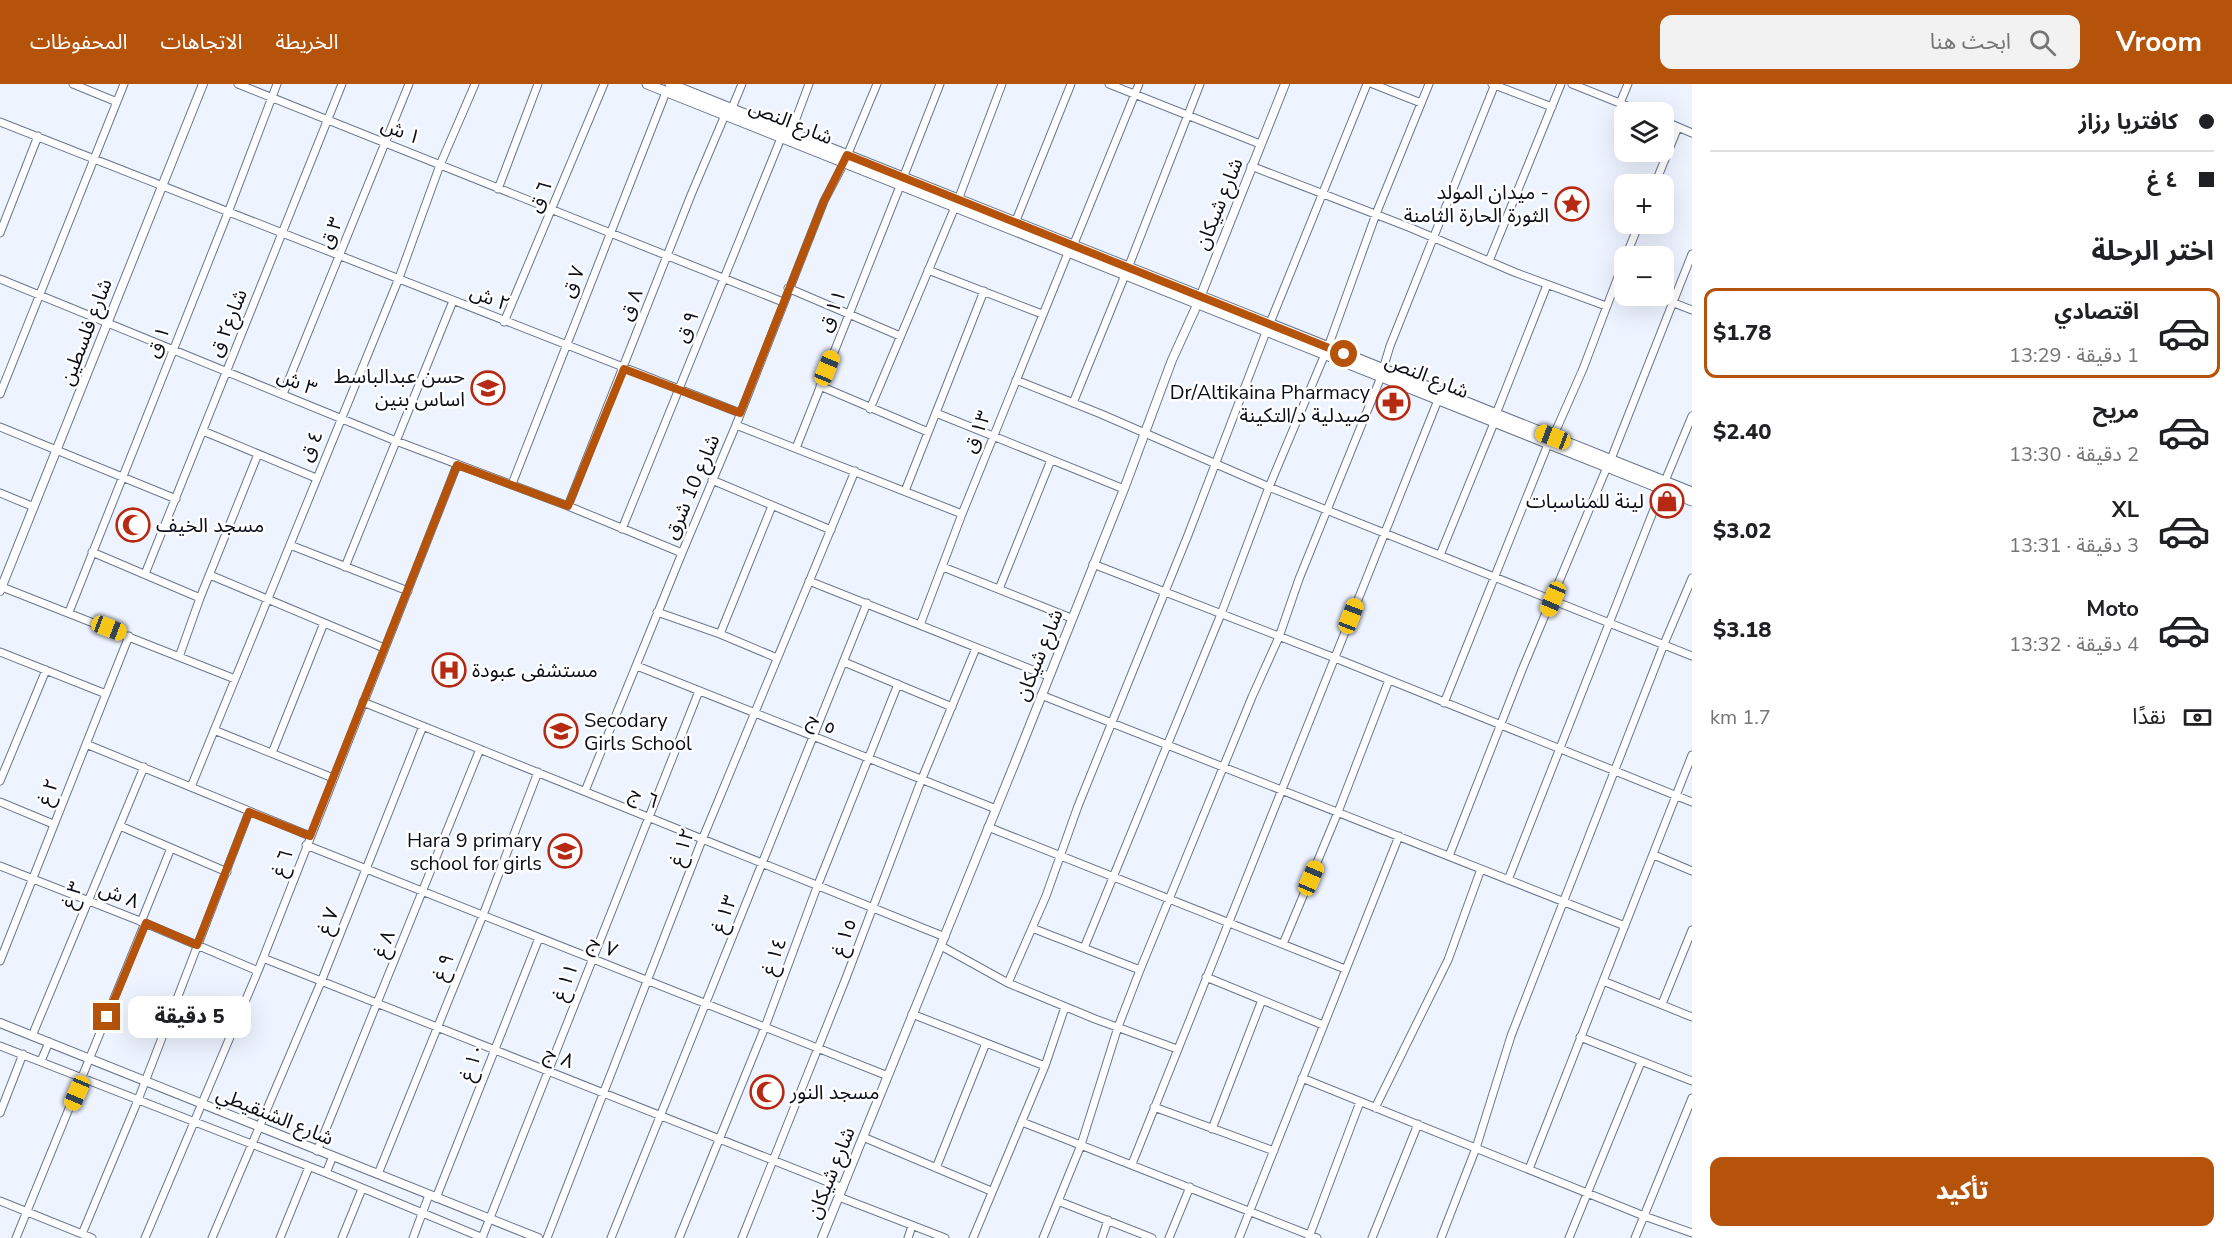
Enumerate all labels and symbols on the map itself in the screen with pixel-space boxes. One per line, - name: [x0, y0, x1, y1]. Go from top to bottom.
- street label: شارع النص: [745, 93, 837, 152]
- street label: ١ ش: [377, 111, 425, 151]
- street label: شارع شيكان: [1188, 154, 1251, 254]
- street label: ٦ ق: [521, 177, 559, 217]
- place label: ميدان المولد - الثورة الحارة الثامنة: [1404, 179, 1549, 229]
- place icon: ميدان المولد - الثورة الحارة الثامنة: [1554, 186, 1590, 222]
- street label: ٣ ق: [312, 213, 350, 253]
- street label: ٧ ق: [555, 262, 592, 302]
- street label: شارع فلسطين: [53, 275, 120, 390]
- street label: ٢ ش: [466, 278, 514, 318]
- street label: شارع٢ ق: [202, 285, 255, 361]
- street label: ٨ ق: [613, 285, 650, 325]
- street label: ١١ ق: [811, 286, 853, 336]
- street label: ٩ ق: [668, 307, 706, 347]
- street label: ١ ق: [139, 322, 177, 362]
- route start: [1330, 340, 1357, 367]
- street label: شارع النص: [1381, 347, 1473, 406]
- car: [812, 348, 842, 388]
- street label: ٣ ش: [273, 362, 321, 402]
- place label: حسن عبدالباسط اساس بنين: [334, 363, 465, 413]
- school or university icon: حسن عبدالباسط اساس بنين: [470, 370, 506, 406]
- place label: Dr/Altikaina Pharmacy صيدلية د/التكينة: [1170, 379, 1371, 429]
- pharmacy icon: Dr/Altikaina Pharmacy صيدلية د/التكينة: [1375, 385, 1411, 421]
- street label: ١٣ ق: [956, 407, 998, 457]
- car: [1533, 422, 1573, 452]
- street label: ٤ ق: [292, 426, 330, 466]
- street label: شارع 10 شرق: [658, 430, 727, 544]
- shop icon: لينة للمناسبات: [1649, 483, 1685, 519]
- place label: لينة للمناسبات: [1526, 488, 1644, 515]
- mosque icon: مسجد الخيف: [115, 507, 151, 543]
- place label: مسجد الخيف: [156, 512, 264, 539]
- car: [1538, 579, 1568, 619]
- car: [1336, 596, 1366, 636]
- street label: شارع شيكان: [1008, 605, 1071, 705]
- car: [89, 613, 129, 643]
- hospital icon: مستشفى عبودة: [431, 652, 467, 688]
- place label: مستشفى عبودة: [472, 657, 598, 684]
- street label: ٥ ج: [803, 705, 841, 742]
- place label: Secodary Girls School: [584, 707, 692, 757]
- school or university icon: Secodary Girls School: [543, 713, 579, 749]
- street label: ٢ غ: [30, 775, 66, 810]
- street label: ٦ ج: [625, 779, 663, 816]
- street label: ١٢ غ: [663, 824, 702, 870]
- place label: Hara 9 primary school for girls: [407, 827, 543, 877]
- school or university icon: Hara 9 primary school for girls: [547, 833, 583, 869]
- street label: ٦ غ: [265, 846, 300, 881]
- car: [1296, 858, 1326, 898]
- street label: ٨ ش: [95, 875, 143, 915]
- street label: ٣ غ: [54, 877, 91, 913]
- street label: ١٣ غ: [704, 891, 745, 937]
- street label: ٧ غ: [310, 903, 347, 939]
- street label: ١٥ غ: [825, 914, 864, 960]
- street label: ٨ غ: [366, 926, 403, 962]
- street label: ٧ ج: [584, 928, 622, 965]
- street label: ١٤ غ: [755, 933, 794, 979]
- street label: ٩ غ: [425, 949, 462, 985]
- street label: ١١ غ: [545, 959, 586, 1005]
- callout: 5 دقيقة: [128, 996, 251, 1038]
- route end: [93, 1003, 120, 1030]
- street label: ١٠ غ: [453, 1039, 492, 1085]
- street label: ٨ ج: [540, 1039, 578, 1076]
- car: [62, 1073, 92, 1113]
- mosque icon: مسجد النور: [749, 1074, 785, 1110]
- place label: مسجد النور: [789, 1079, 880, 1106]
- street label: شارع الشنقيطي: [212, 1080, 338, 1153]
- street label: شارع شيكان: [800, 1123, 863, 1223]

